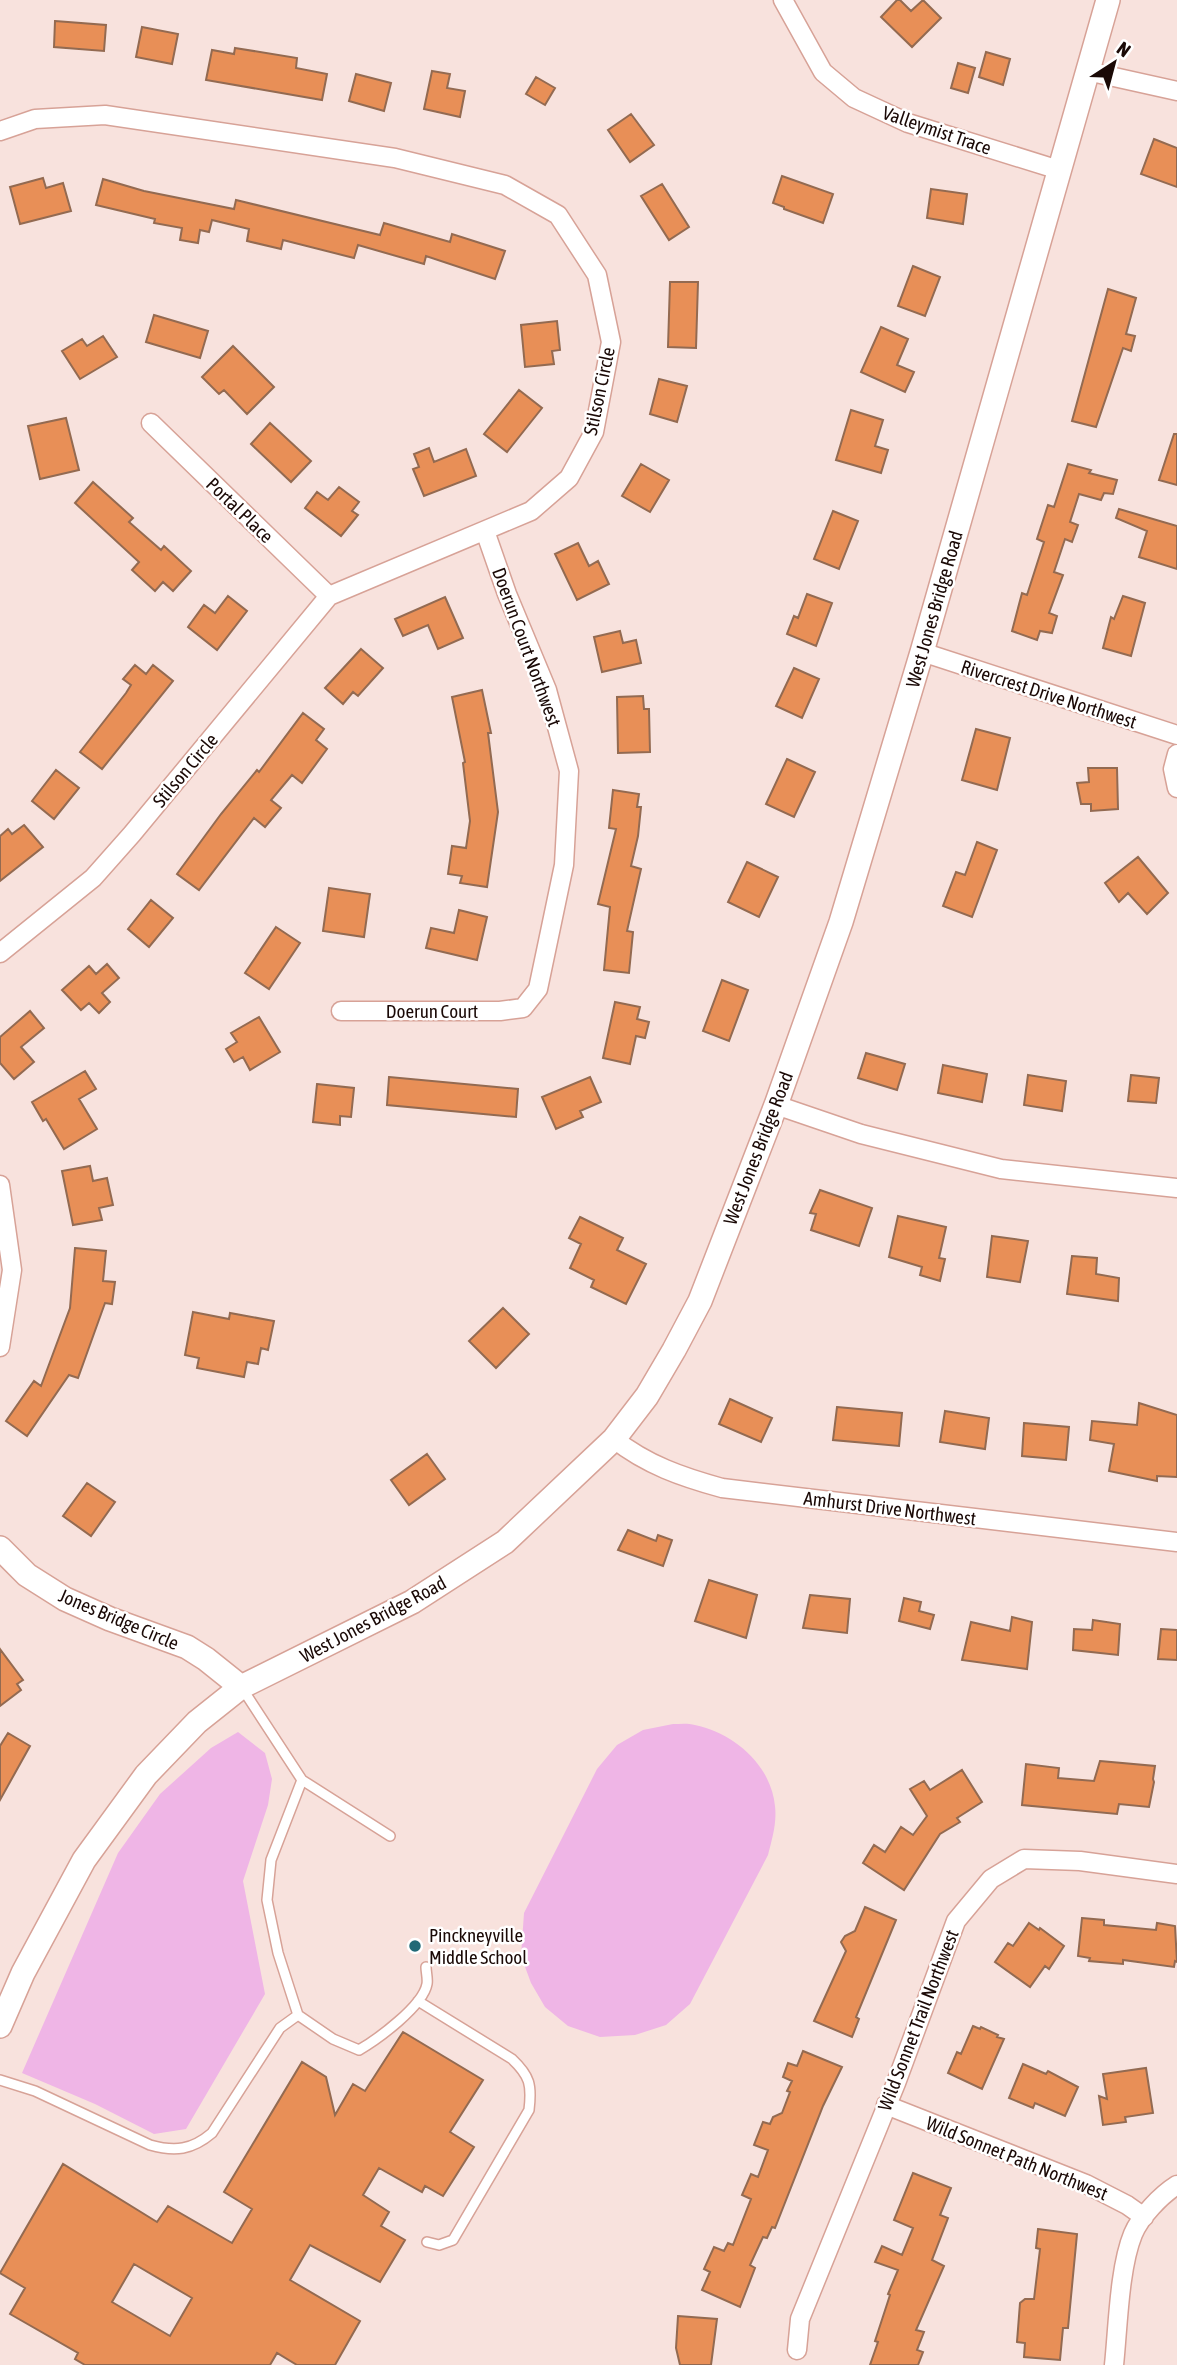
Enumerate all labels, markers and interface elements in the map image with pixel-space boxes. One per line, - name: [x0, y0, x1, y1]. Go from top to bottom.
- north arrow: [1079, 28, 1149, 98]
- text: N: [1113, 37, 1135, 61]
- street label: Valleymist Trace: [880, 101, 994, 159]
- street label: Stilson Circle: [579, 345, 619, 437]
- street label: Portal Place: [202, 473, 278, 547]
- street label: West Jones Bridge Road: [901, 528, 967, 690]
- street label: Doerun Court Northwest: [488, 565, 566, 729]
- street label: Rivercrest Drive Northwest: [958, 655, 1140, 733]
- street label: Stilson Circle: [148, 729, 222, 811]
- street label: Doerun Court: [386, 1000, 478, 1022]
- street label: West Jones Bridge Road: [719, 1068, 797, 1228]
- street label: Amhurst Drive Northwest: [803, 1487, 977, 1529]
- street label: West Jones Bridge Road: [296, 1571, 450, 1667]
- street label: Jones Bridge Circle: [56, 1584, 182, 1654]
- place label: Pinckneyville Middle School: [429, 1924, 527, 1968]
- street label: Wild Sonnet Trail Northwest: [873, 1926, 963, 2114]
- marker: Pinckneyville Middle School: [407, 1938, 423, 1954]
- street label: Wild Sonnet Path Northwest: [923, 2111, 1111, 2205]

